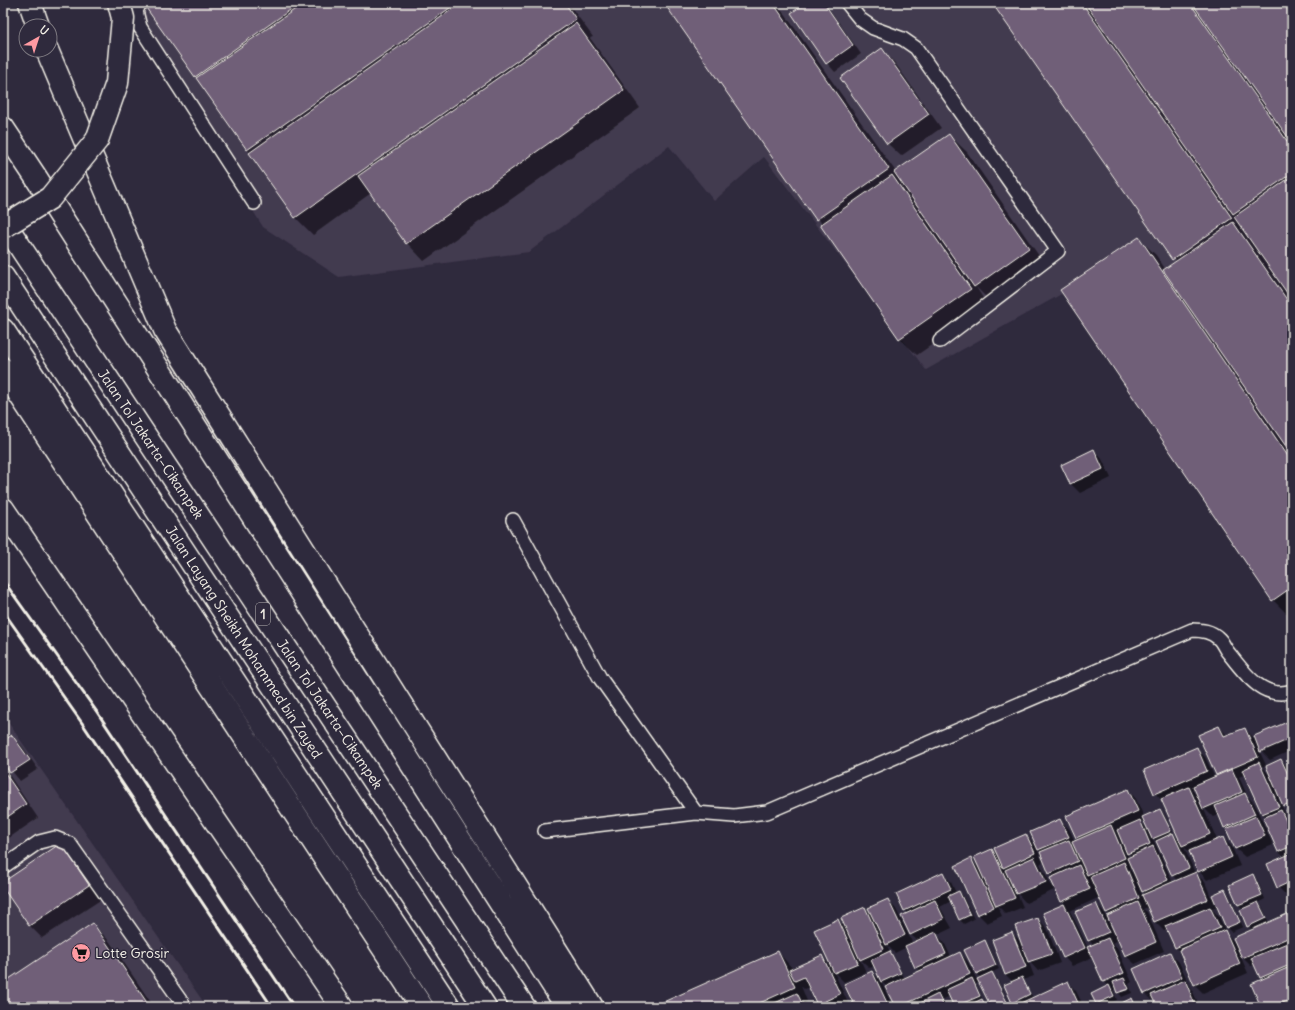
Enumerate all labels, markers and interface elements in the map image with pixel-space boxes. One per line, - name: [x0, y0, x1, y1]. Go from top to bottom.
- north arrow: [18, 18, 58, 58]
- text: U: [37, 22, 52, 38]
- street label: Jalan Tol Jakarta–Cikampek: [94, 366, 208, 522]
- street label: Jalan Layang Sheikh Mohammed bin Zayed: [162, 522, 326, 762]
- road number: 1: [256, 603, 270, 625]
- street label: Jalan Tol Jakarta–Cikampek: [273, 636, 387, 792]
- supermarket icon: Lotte Grosir: [70, 942, 92, 964]
- place label: Lotte Grosir: [95, 944, 169, 962]

